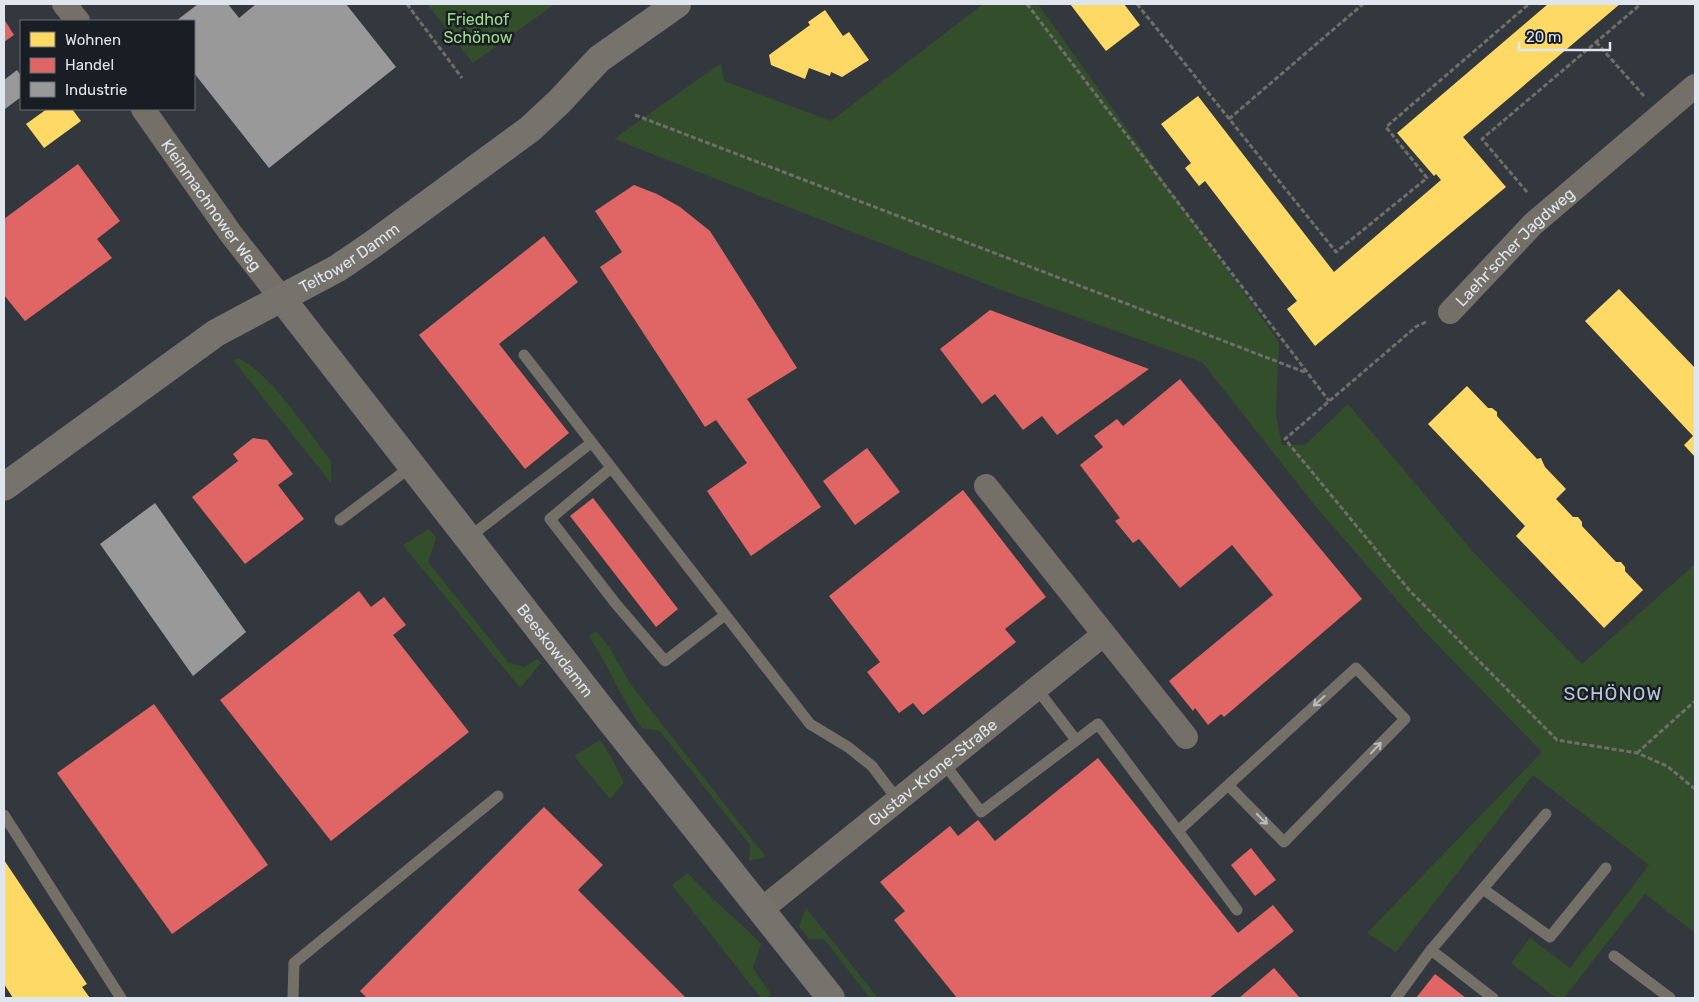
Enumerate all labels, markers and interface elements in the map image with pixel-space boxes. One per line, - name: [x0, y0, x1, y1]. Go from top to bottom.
- park label: Friedhof Schönow: [443, 10, 513, 47]
- legend: [20, 20, 195, 110]
- scale bar: [1519, 20, 1610, 52]
- text: 20 m: [1526, 28, 1561, 46]
- text: Wohnen: [65, 31, 121, 49]
- text: Handel: [65, 56, 114, 74]
- text: Industrie: [65, 81, 127, 99]
- street label: Kleinmachnower Weg: [158, 135, 266, 275]
- street label: Laehr'scher Jagdweg: [1451, 184, 1578, 310]
- street label: Teltower Damm: [296, 219, 403, 297]
- street label: Beeskowdamm: [513, 600, 598, 701]
- district label: SCHÖNOW: [1563, 682, 1663, 705]
- one-way arrow: [1313, 695, 1326, 707]
- street label: Gustav-Krone-Straße: [864, 715, 1001, 830]
- one-way arrow: [1370, 742, 1382, 754]
- one-way arrow: [1256, 813, 1268, 826]

